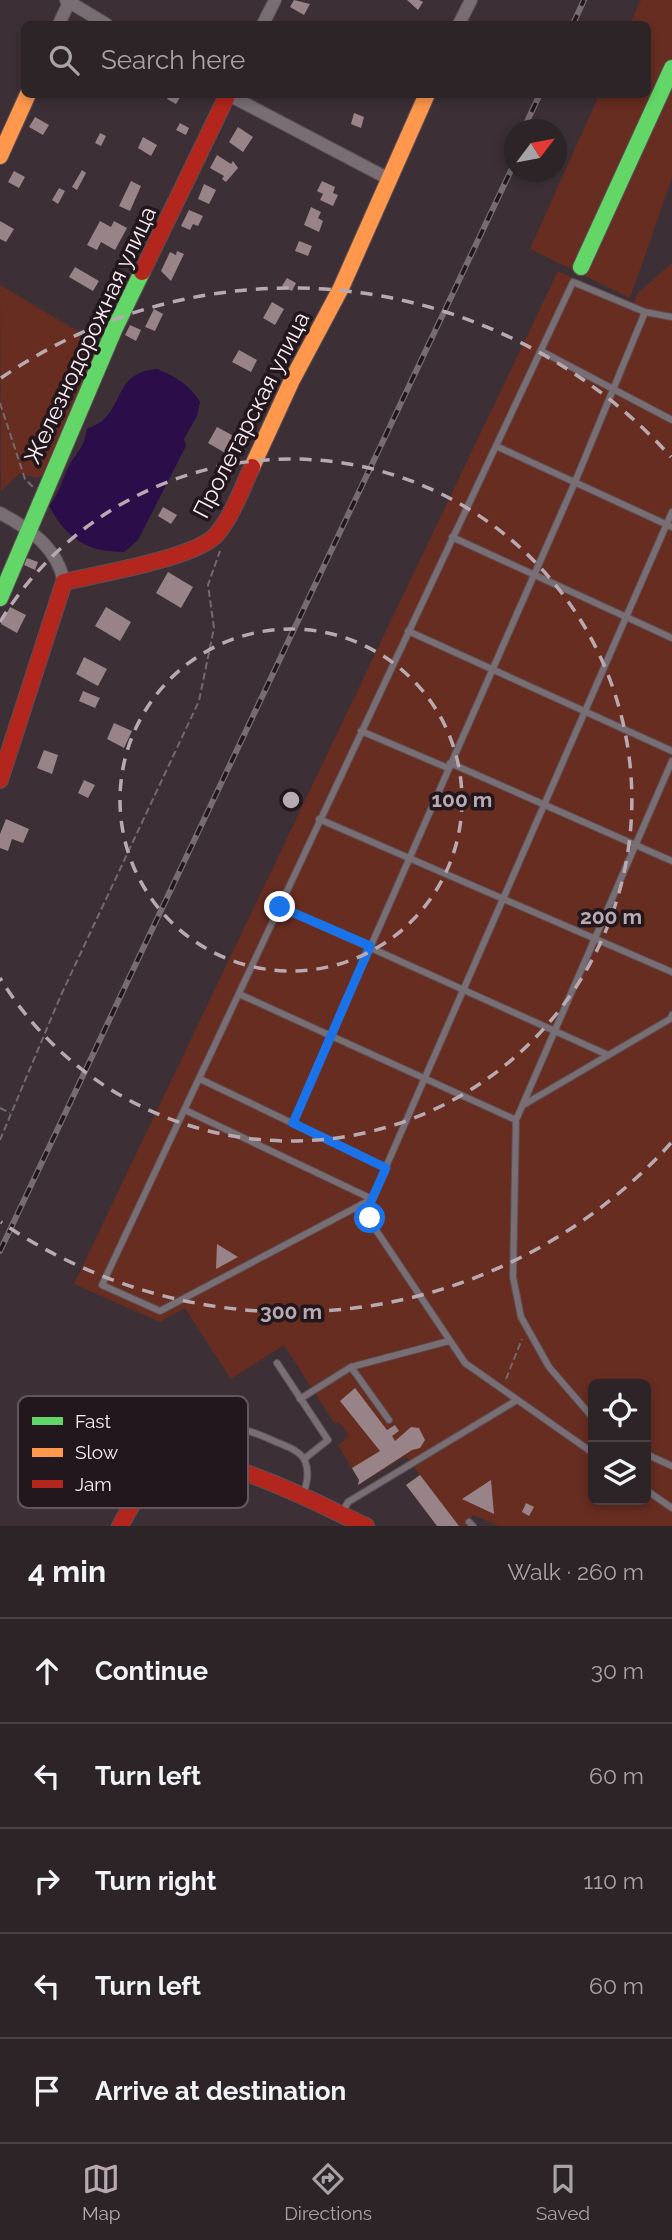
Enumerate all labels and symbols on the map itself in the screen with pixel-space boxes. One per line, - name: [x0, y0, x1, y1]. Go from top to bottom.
- north arrow: [504, 119, 567, 182]
- street label: Железнодорожная улица: [18, 202, 161, 468]
- street label: Пролетарская улица: [187, 307, 314, 522]
- text: 100 m: [432, 787, 492, 812]
- centre of rings: [279, 788, 303, 812]
- route end: [264, 891, 295, 922]
- text: 200 m: [580, 904, 642, 929]
- route start: [354, 1202, 385, 1233]
- text: 300 m: [260, 1299, 322, 1324]
- legend: [18, 1396, 248, 1508]
- text: Fast: [75, 1410, 111, 1432]
- text: Slow: [75, 1441, 119, 1463]
- text: Jam: [75, 1473, 112, 1495]

